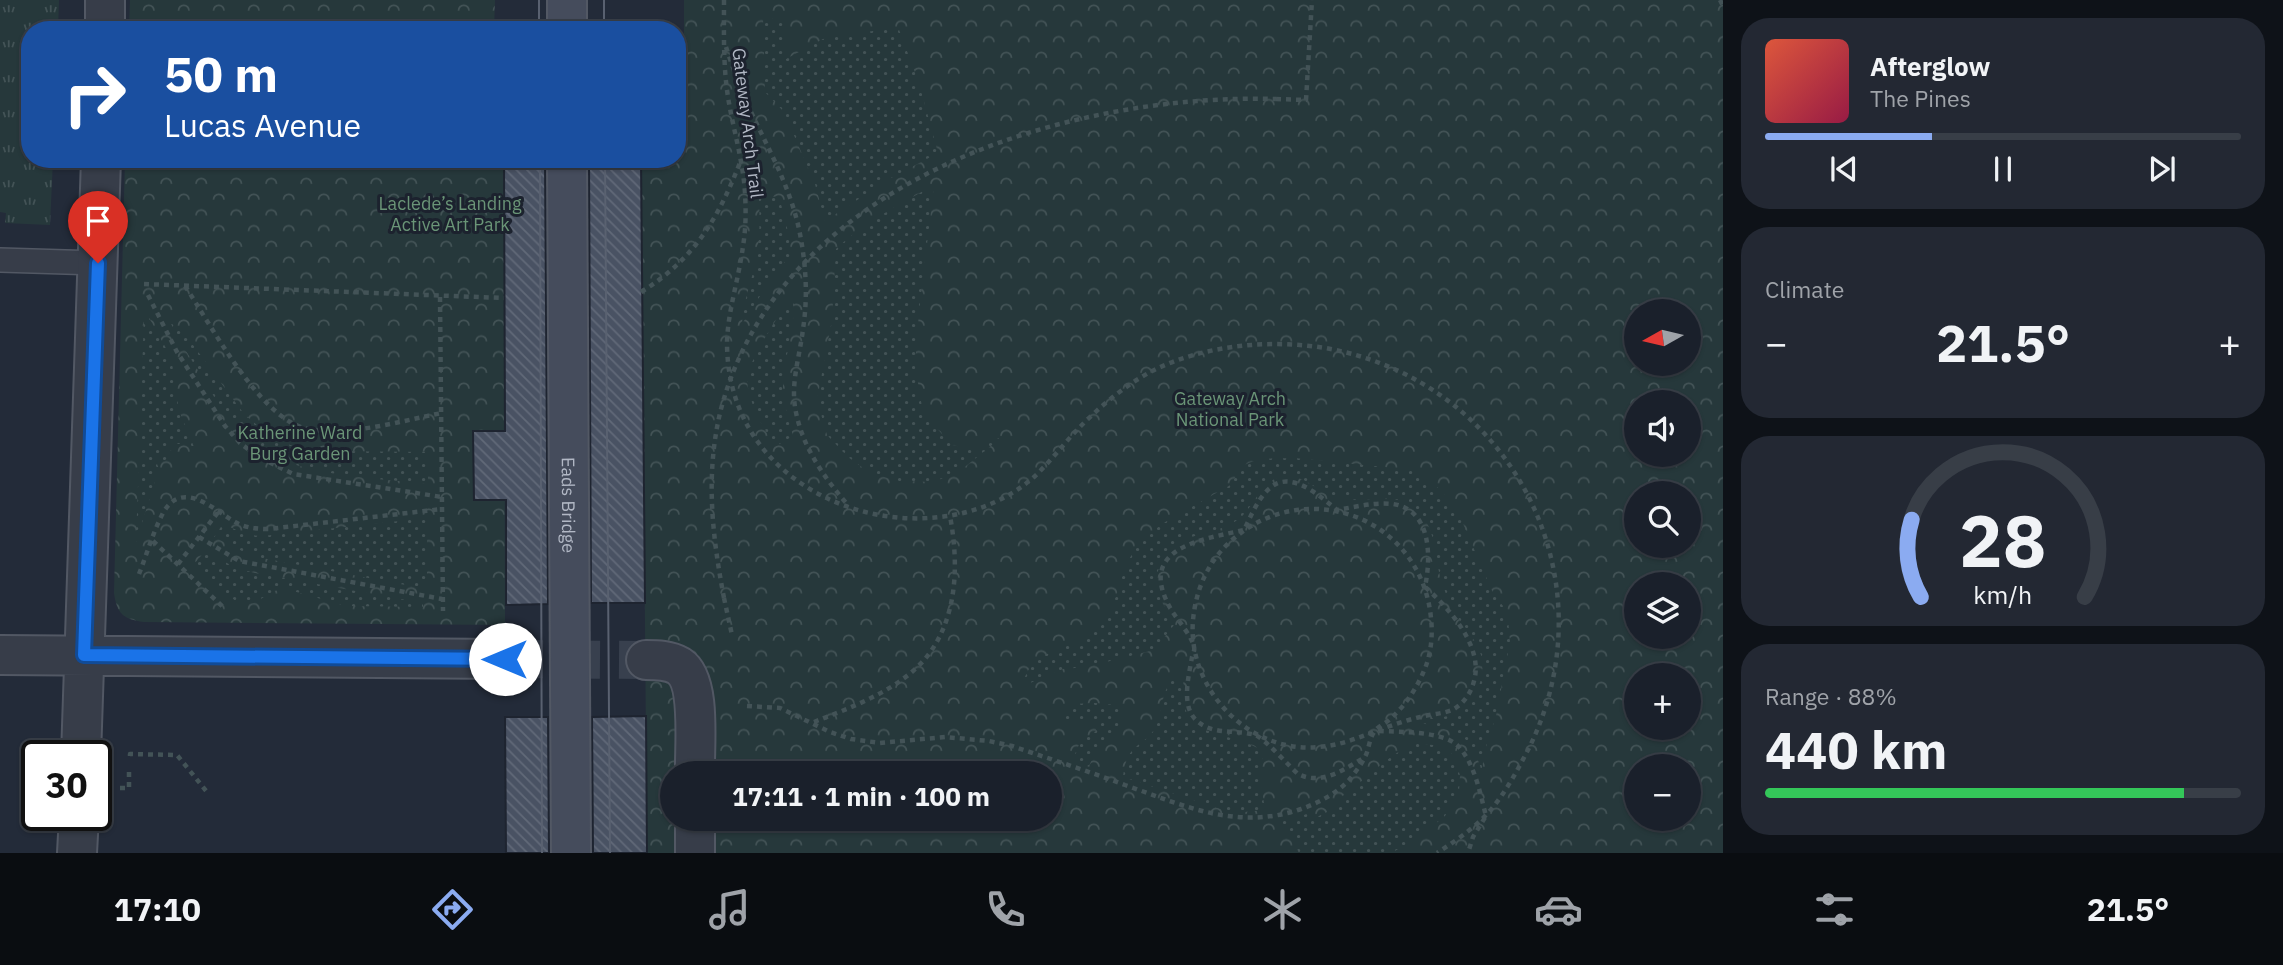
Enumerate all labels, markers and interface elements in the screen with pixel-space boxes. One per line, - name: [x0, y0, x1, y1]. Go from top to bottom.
- text: 50 m: [164, 42, 278, 105]
- street label: Gateway Arch Trail: [727, 47, 769, 200]
- icon: right: [49, 49, 140, 140]
- text: Afterglow: [1870, 49, 1990, 83]
- text: The Pines: [1870, 83, 1971, 113]
- text: Lucas Avenue: [164, 104, 361, 146]
- icon: previous: [1825, 150, 1863, 188]
- icon: pause: [1984, 150, 2022, 188]
- icon: next: [2143, 150, 2181, 188]
- pin: [68, 191, 128, 263]
- park label: Laclede’s Landing Active Art Park: [379, 192, 522, 236]
- icon: arrive: [79, 202, 117, 240]
- text: Climate: [1765, 274, 1844, 304]
- north arrow: [1624, 299, 1701, 376]
- map controls: [1624, 299, 1701, 831]
- text: 21.5°: [1936, 309, 2070, 376]
- text: −: [1765, 318, 1788, 367]
- text: +: [2218, 318, 2241, 367]
- park label: Gateway Arch National Park: [1174, 387, 1286, 431]
- button: sound: [1624, 390, 1701, 467]
- park label: Katherine Ward Burg Garden: [237, 421, 363, 465]
- street label: Eads Bridge: [557, 457, 581, 553]
- button: search: [1624, 481, 1701, 558]
- text: 28: [1959, 492, 2047, 587]
- button: layers: [1624, 572, 1701, 649]
- text: km/h: [1974, 578, 2032, 611]
- position arrow: [468, 622, 542, 696]
- button: +: [1624, 663, 1701, 740]
- text: Range · 88%: [1765, 681, 1897, 711]
- text: 440 km: [1765, 716, 1947, 783]
- speed limit sign: 30: [21, 740, 112, 831]
- button: −: [1624, 754, 1701, 831]
- text: 17:11 · 1 min · 100 m: [732, 779, 990, 813]
- icon: directions: [428, 885, 477, 934]
- icon: music: [705, 885, 754, 934]
- icon: phone: [981, 885, 1030, 934]
- icon: climate: [1258, 885, 1307, 934]
- icon: car: [1534, 885, 1583, 934]
- icon: filters: [1810, 885, 1859, 934]
- text: 17:10: [114, 888, 201, 930]
- text: 21.5°: [2087, 888, 2169, 930]

